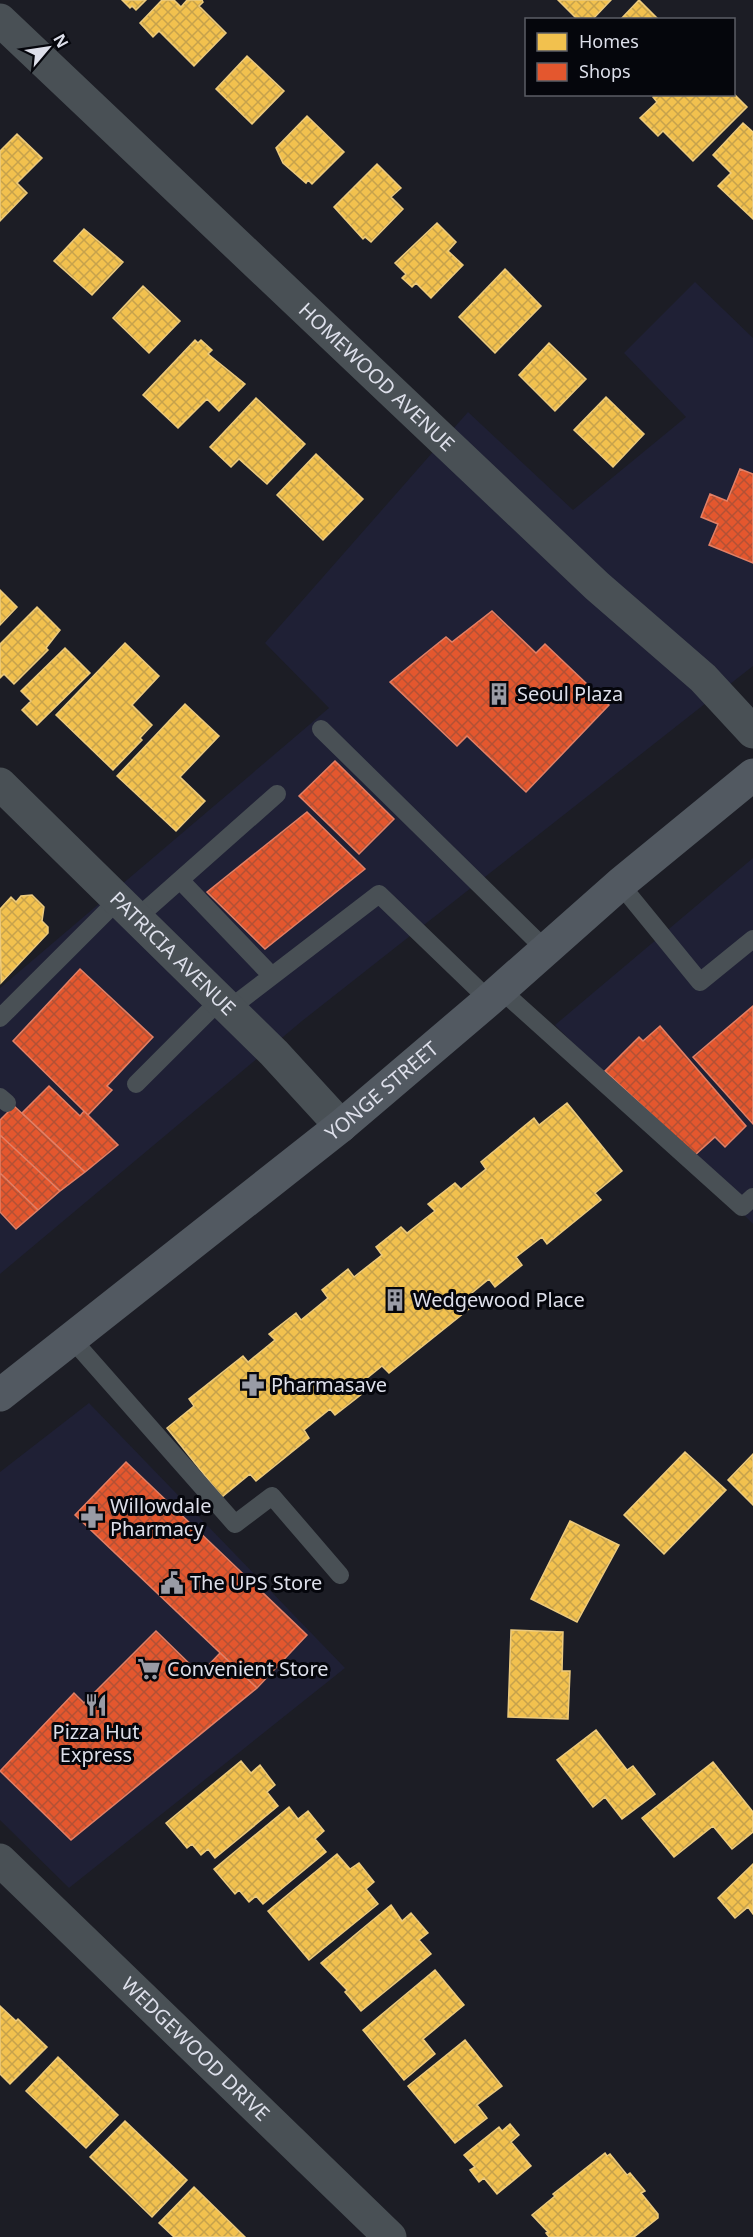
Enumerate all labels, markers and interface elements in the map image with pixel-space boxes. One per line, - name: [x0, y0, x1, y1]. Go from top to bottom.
- north arrow: [18, 18, 78, 78]
- legend: [525, 18, 735, 96]
- text: Homes: [579, 29, 639, 53]
- text: N: [48, 30, 74, 52]
- text: Shops: [579, 59, 631, 83]
- street label: HOMEWOOD AVENUE: [293, 296, 461, 457]
- place label: Seoul Plaza: [517, 680, 623, 707]
- building icon: Seoul Plaza: [486, 681, 512, 707]
- street label: PATRICIA AVENUE: [104, 885, 242, 1021]
- street label: YONGE STREET: [319, 1035, 444, 1146]
- place label: Wedgewood Place: [413, 1286, 585, 1313]
- building icon: Wedgewood Place: [382, 1287, 408, 1313]
- place label: Pharmasave: [271, 1371, 387, 1398]
- pharmacy icon: Pharmasave: [240, 1372, 266, 1398]
- place label: Willowdale Pharmacy: [110, 1492, 211, 1542]
- pharmacy icon: Willowdale Pharmacy: [79, 1504, 105, 1530]
- place label: The UPS Store: [190, 1569, 322, 1596]
- public building icon: The UPS Store: [159, 1570, 185, 1596]
- place label: Convenient Store: [167, 1655, 329, 1682]
- supermarket icon: Convenient Store: [136, 1656, 162, 1682]
- restaurant icon: Pizza Hut Express: [83, 1692, 109, 1718]
- place label: Pizza Hut Express: [53, 1718, 139, 1768]
- street label: WEDGEWOOD DRIVE: [116, 1971, 276, 2127]

